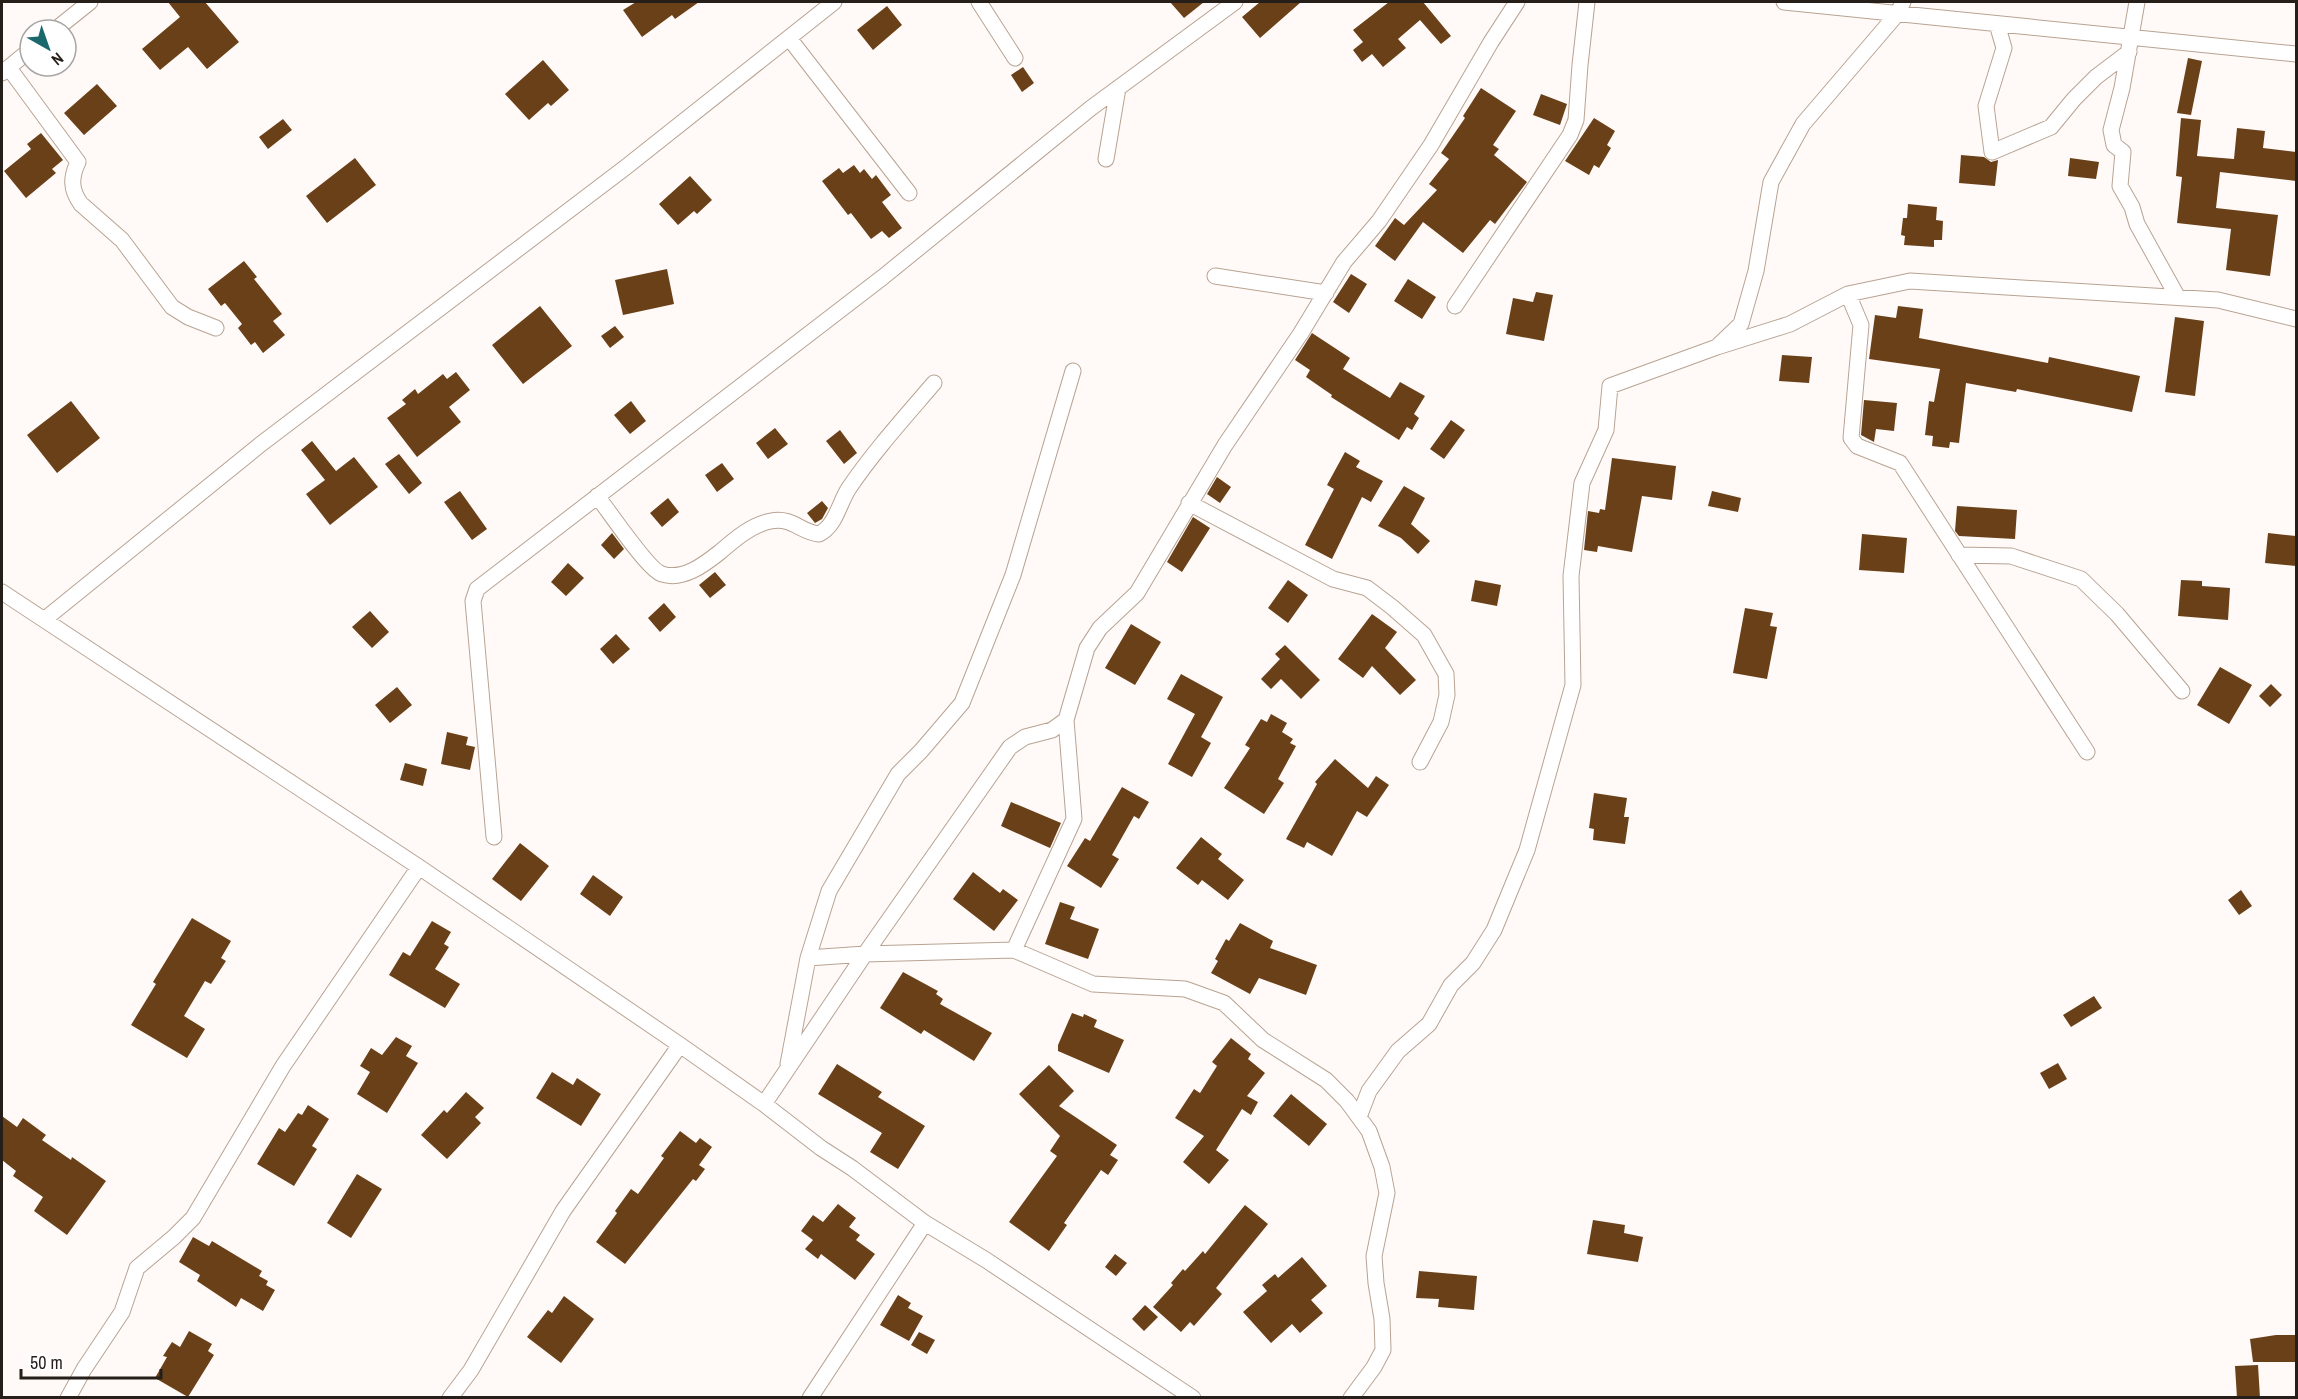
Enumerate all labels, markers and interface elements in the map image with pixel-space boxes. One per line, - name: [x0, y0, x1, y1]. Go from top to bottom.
- north arrow: [18, 18, 78, 78]
- text: N: [47, 48, 68, 71]
- scale bar: [21, 1342, 160, 1380]
- text: 50 m: [30, 1350, 63, 1375]

